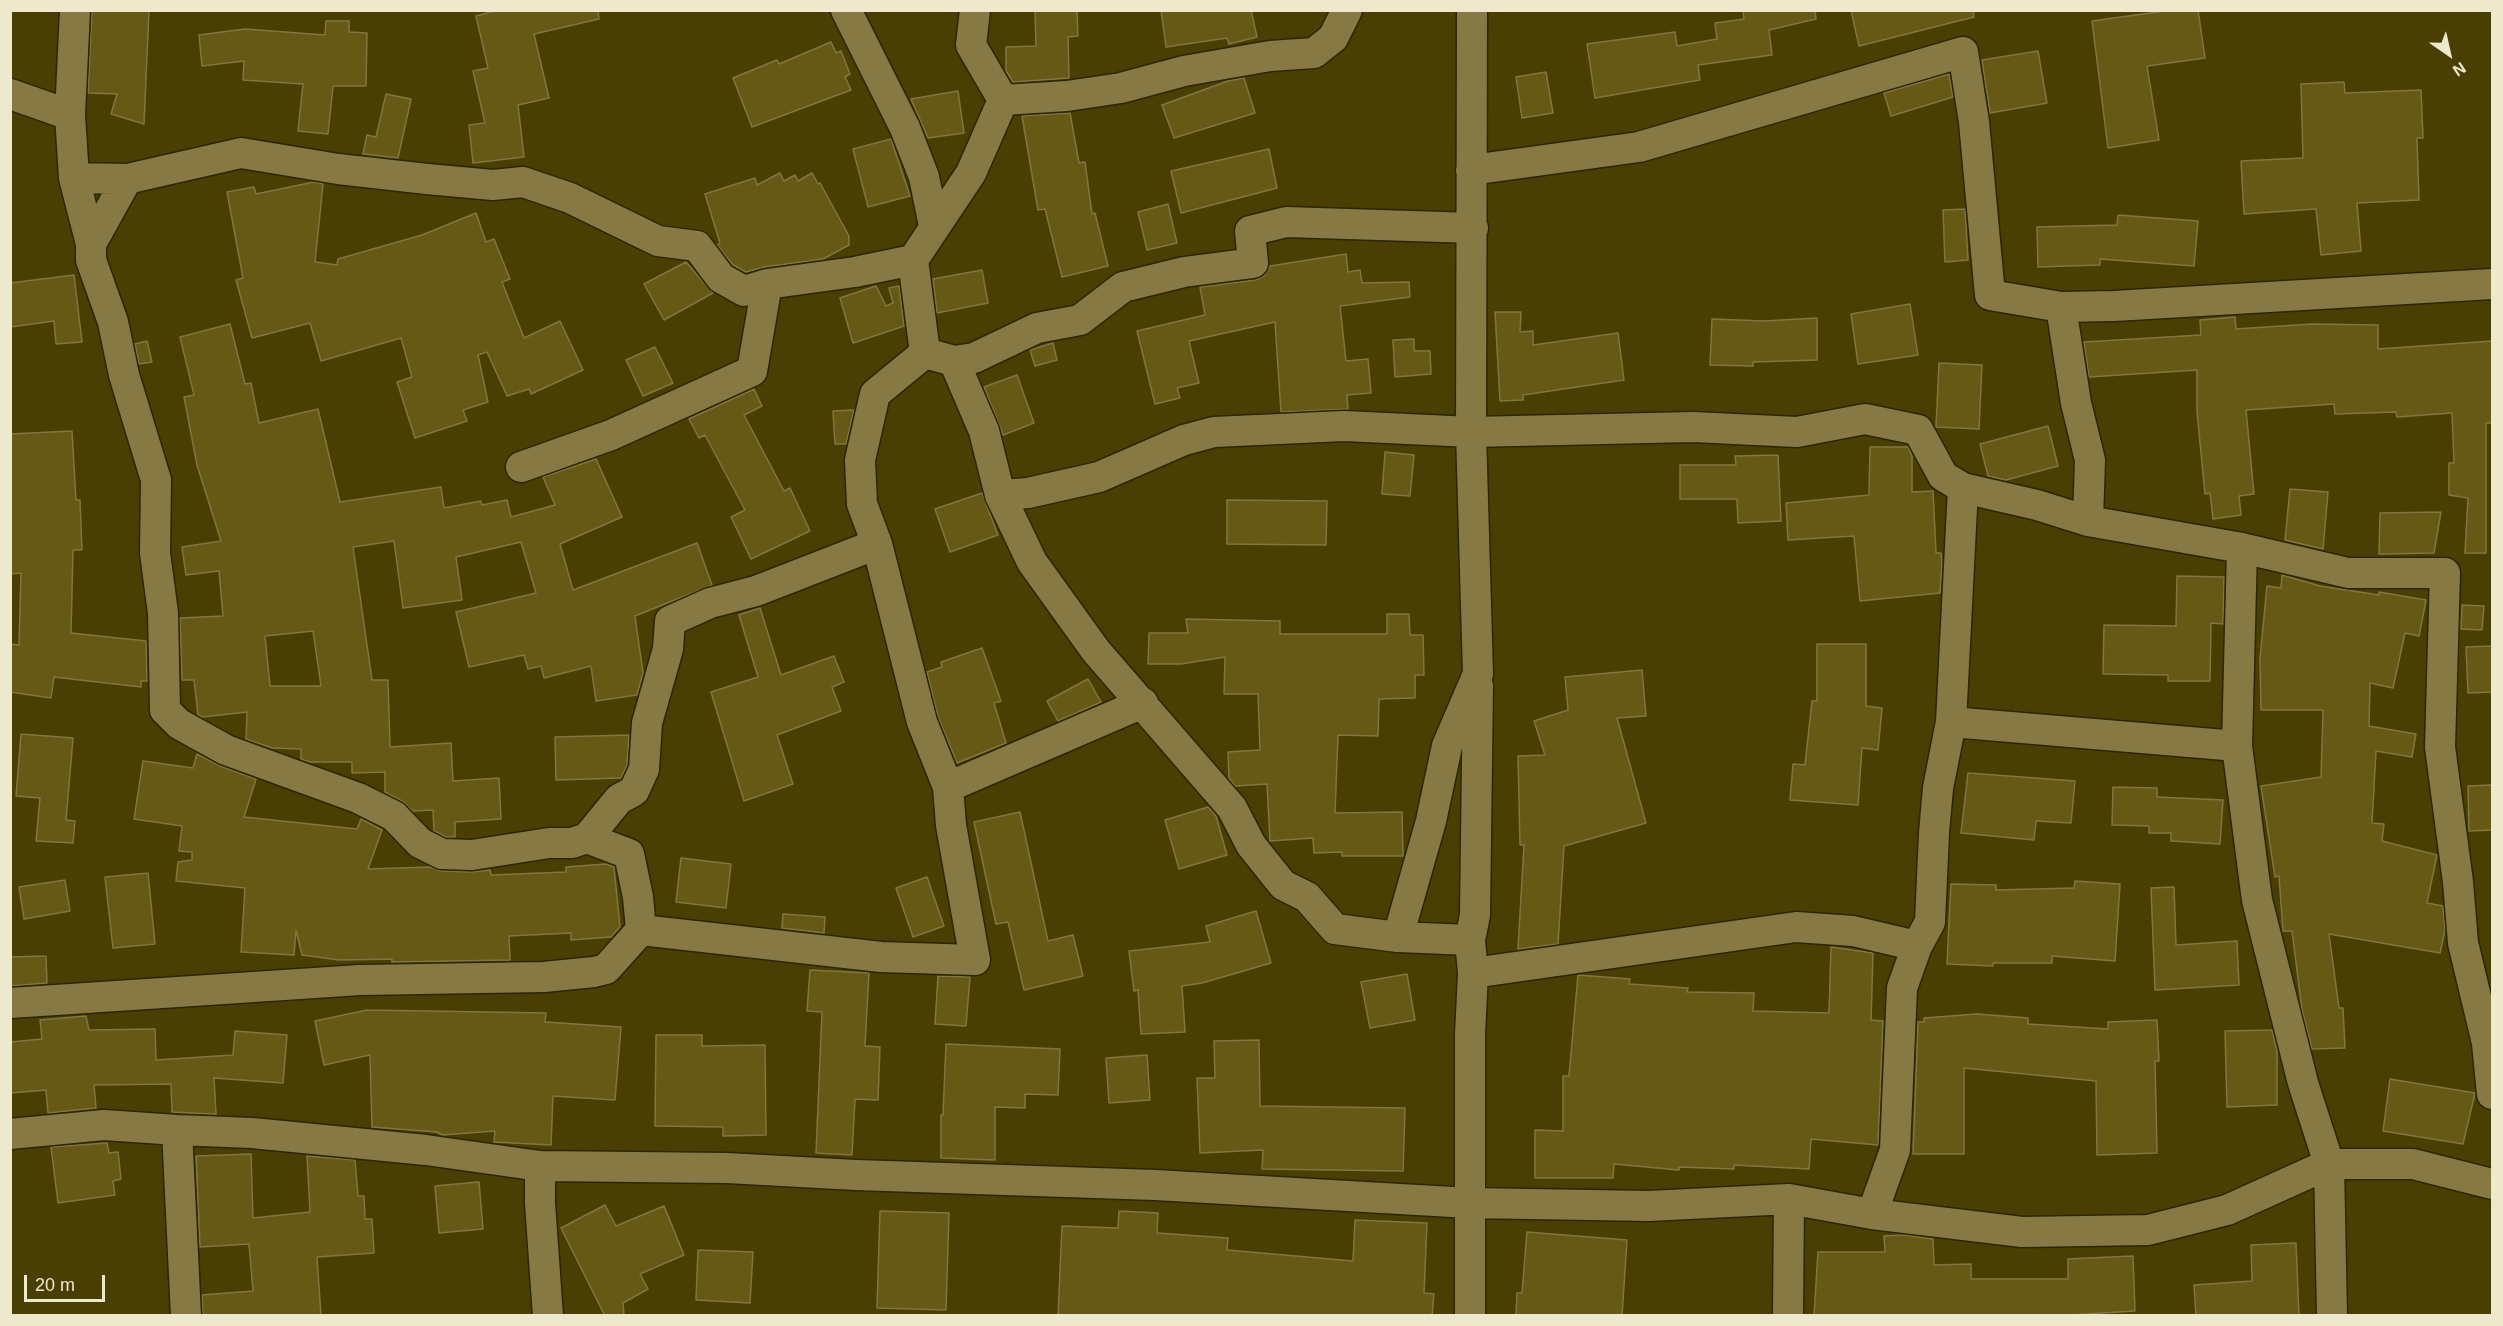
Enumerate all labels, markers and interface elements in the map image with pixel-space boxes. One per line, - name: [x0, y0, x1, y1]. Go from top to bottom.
- north arrow: [2419, 24, 2479, 84]
- text: N: [2450, 59, 2469, 80]
- scale bar: [27, 1263, 108, 1301]
- text: 20 m: [35, 1275, 75, 1295]

